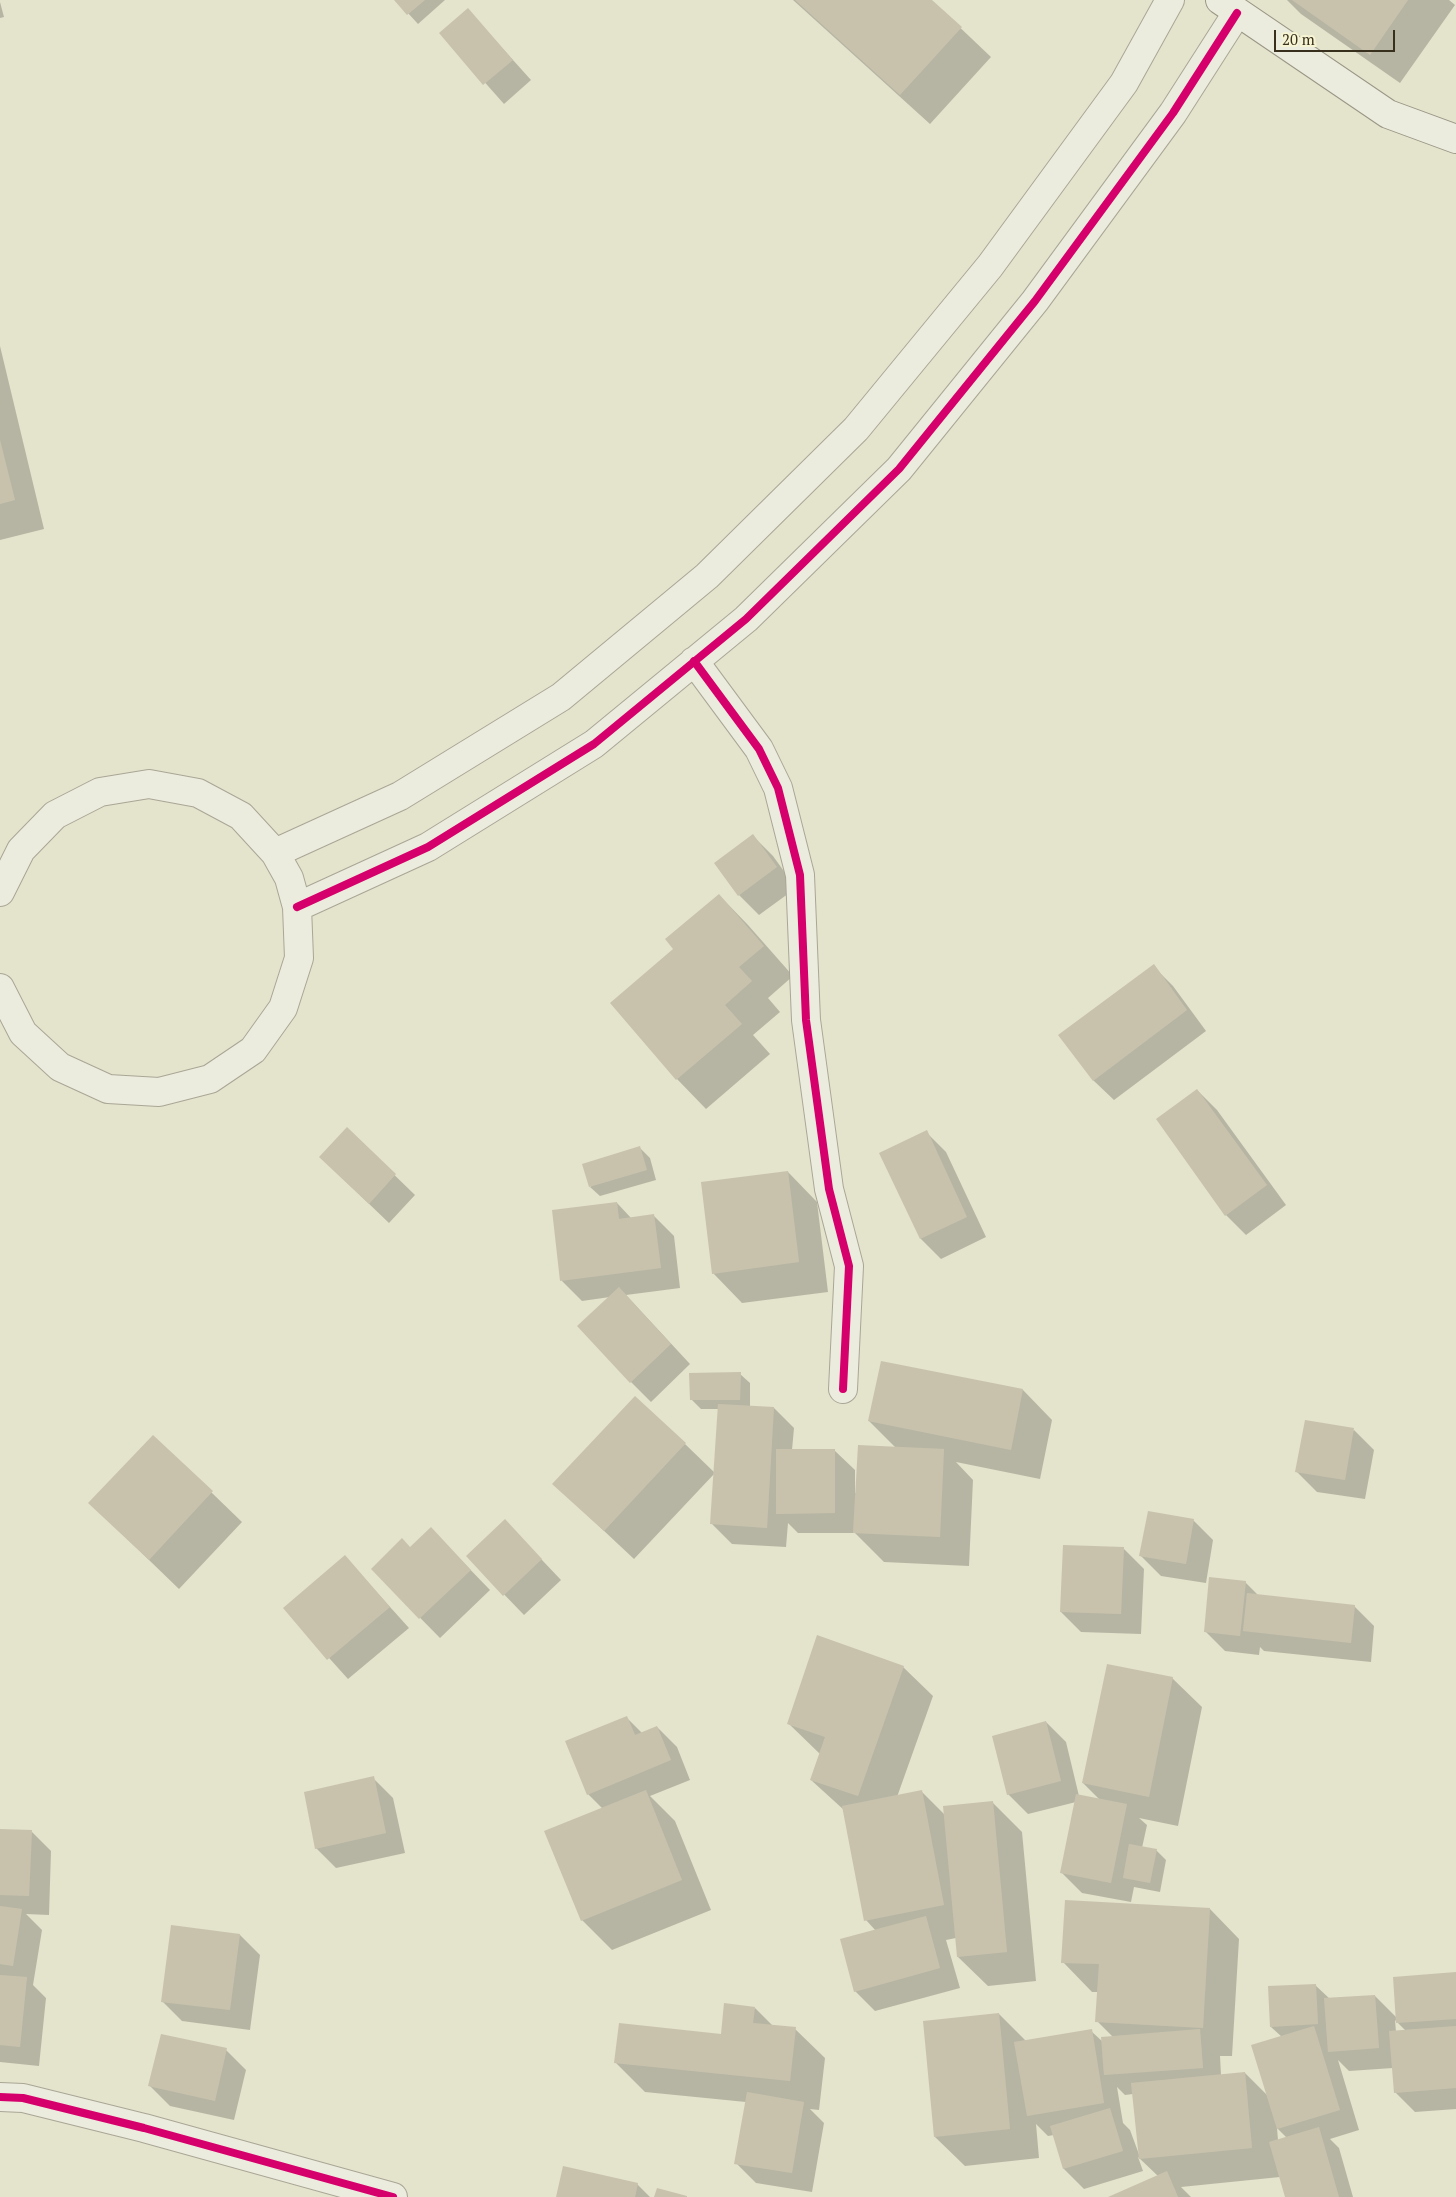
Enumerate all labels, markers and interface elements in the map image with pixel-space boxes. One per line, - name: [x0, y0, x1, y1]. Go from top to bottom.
- scale bar: [1276, 20, 1397, 52]
- text: 20 m: [1282, 29, 1315, 49]

